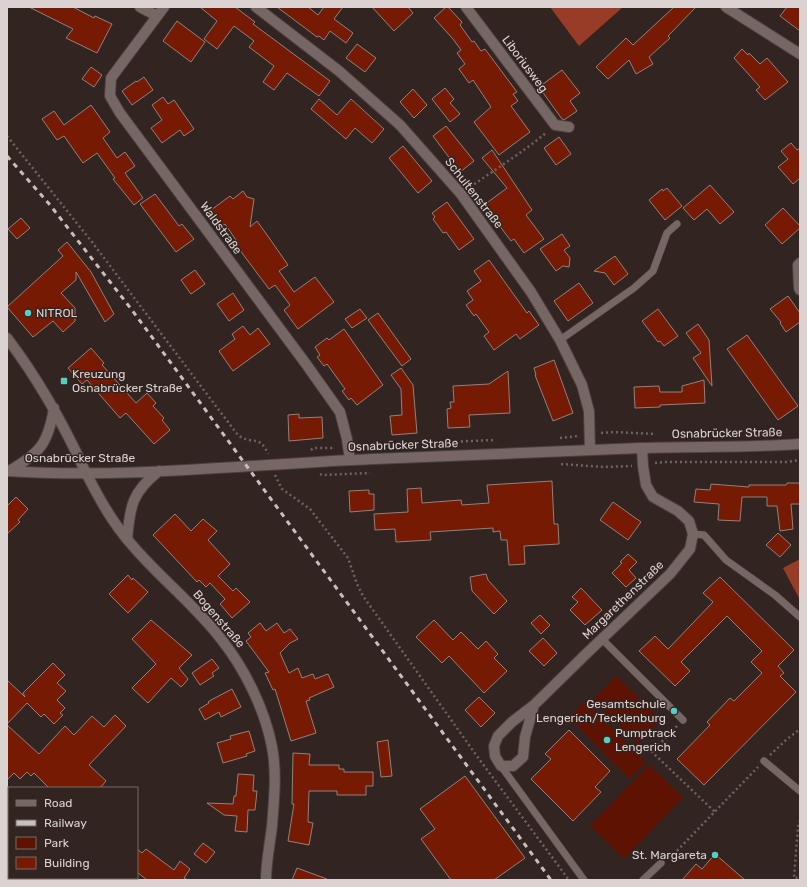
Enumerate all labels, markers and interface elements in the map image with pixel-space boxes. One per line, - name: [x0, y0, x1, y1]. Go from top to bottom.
- street label: Liboriusweg: [499, 33, 551, 95]
- street label: Schultenstraße: [442, 155, 506, 231]
- street label: Waldstraße: [197, 199, 245, 257]
- place label: NITROL: [36, 306, 78, 320]
- marker: NITROL: [23, 308, 33, 318]
- place label: Kreuzung Osnabrücker Straße: [72, 367, 183, 395]
- marker: Kreuzung Osnabrücker Straße: [59, 376, 69, 386]
- street label: Osnabrücker Straße: [672, 425, 783, 441]
- street label: Osnabrücker Straße: [348, 436, 459, 454]
- street label: Osnabrücker Straße: [25, 451, 136, 465]
- street label: Margarethenstraße: [580, 558, 667, 642]
- street label: Bogenstraße: [190, 587, 248, 651]
- place label: Gesamtschule Lengerich/Tecklenburg: [536, 697, 666, 725]
- marker: Gesamtschule Lengerich/Tecklenburg: [669, 706, 679, 716]
- place label: Pumptrack Lengerich: [615, 726, 677, 754]
- marker: Pumptrack Lengerich: [602, 735, 612, 745]
- legend: [8, 787, 138, 879]
- text: Road: [44, 796, 72, 810]
- text: Railway: [44, 816, 87, 830]
- text: Park: [44, 836, 70, 850]
- place label: St. Margareta: [632, 848, 707, 862]
- marker: St. Margareta: [710, 850, 720, 860]
- text: Building: [44, 856, 90, 870]

